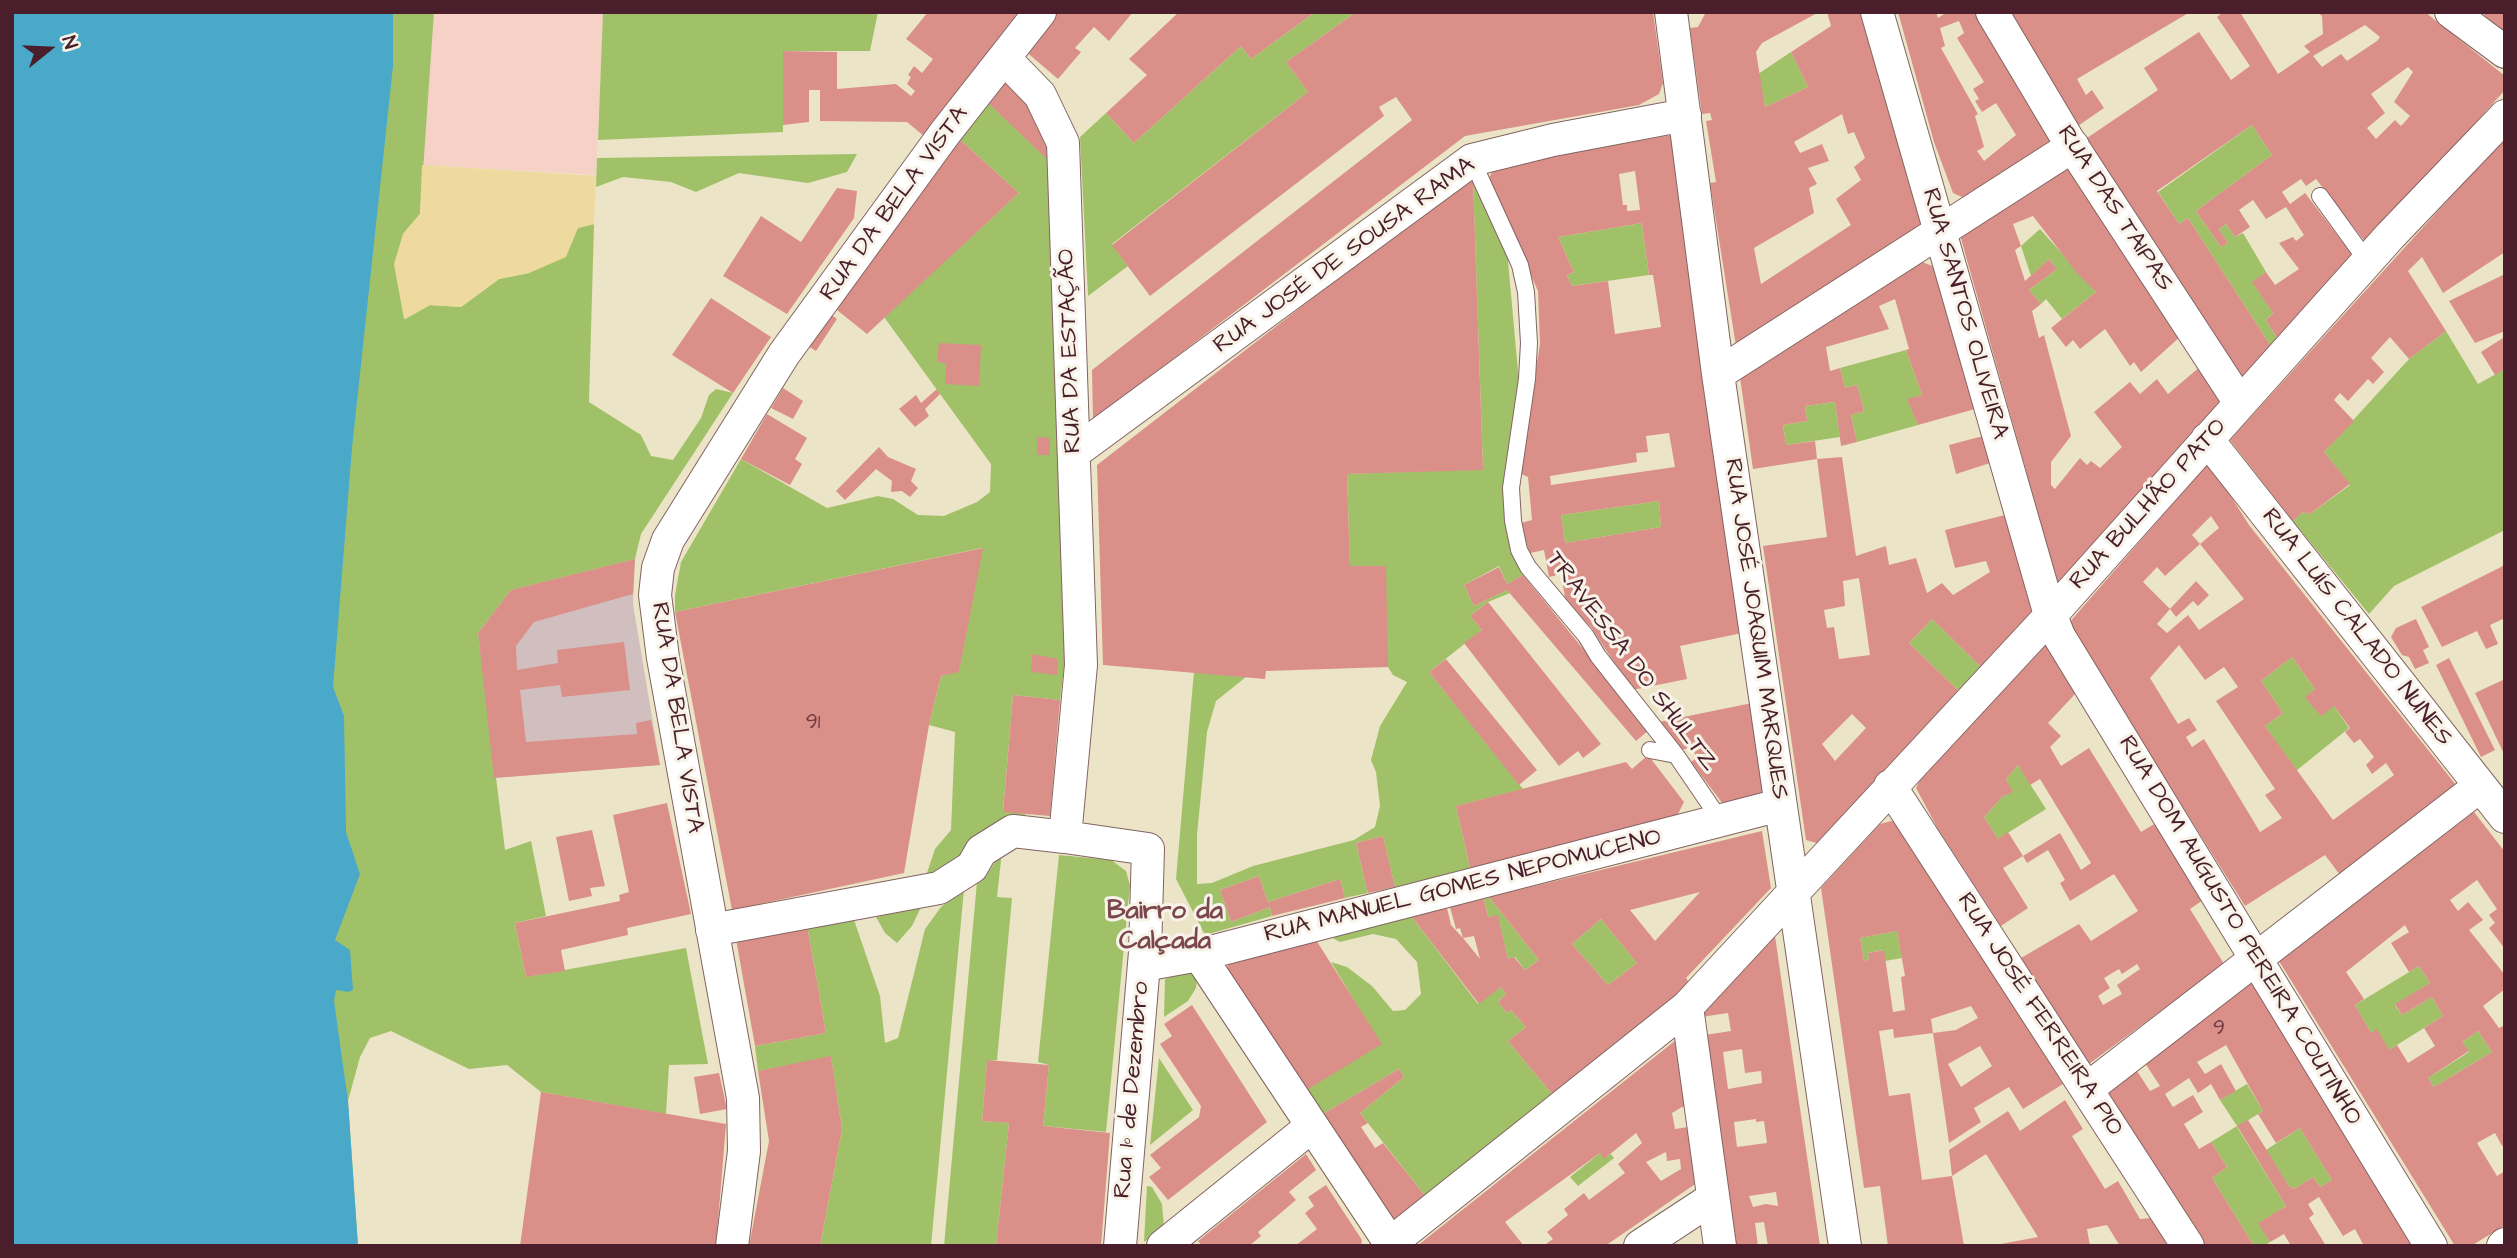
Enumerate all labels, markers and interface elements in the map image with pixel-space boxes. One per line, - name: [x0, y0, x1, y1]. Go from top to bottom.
- north arrow: [14, 14, 84, 84]
- text: N: [55, 33, 84, 52]
- street label: RUA DA BELA VISTA: [815, 101, 975, 307]
- street label: RUA DAS TAIPAS: [2050, 121, 2178, 297]
- street label: RUA JOSÉ DE SOUSA RAMA: [1209, 151, 1481, 361]
- street label: RUA SANTOS OLIVEIRA: [1914, 185, 2014, 443]
- street label: RUA DA ESTAÇÃO: [1053, 248, 1089, 454]
- street label: RUA BULHÃO PATO: [2065, 414, 2233, 596]
- street label: RUA JOSÉ JOAQUIM MARQUES: [1717, 457, 1793, 801]
- street label: RUA LUÍS CALADO NUNES: [2254, 504, 2458, 752]
- street label: TRAVESSA DO SHULTZ: [1539, 546, 1723, 778]
- street label: RUA DA BELA VISTA: [644, 600, 708, 836]
- house number: 91: [806, 711, 820, 737]
- street label: RUA DOM AUGUSTO PEREIRA COUTINHO: [2111, 731, 2367, 1131]
- street label: RUA MANUEL GOMES NEPOMUCENO: [1262, 824, 1664, 950]
- street label: RUA JOSÉ FERREIRA PIO: [1950, 888, 2128, 1142]
- district label: Bairro da Calçada: [1107, 897, 1223, 958]
- street label: Rua 1º de Dezembro: [1109, 980, 1157, 1200]
- house number: 9: [2213, 1017, 2225, 1043]

